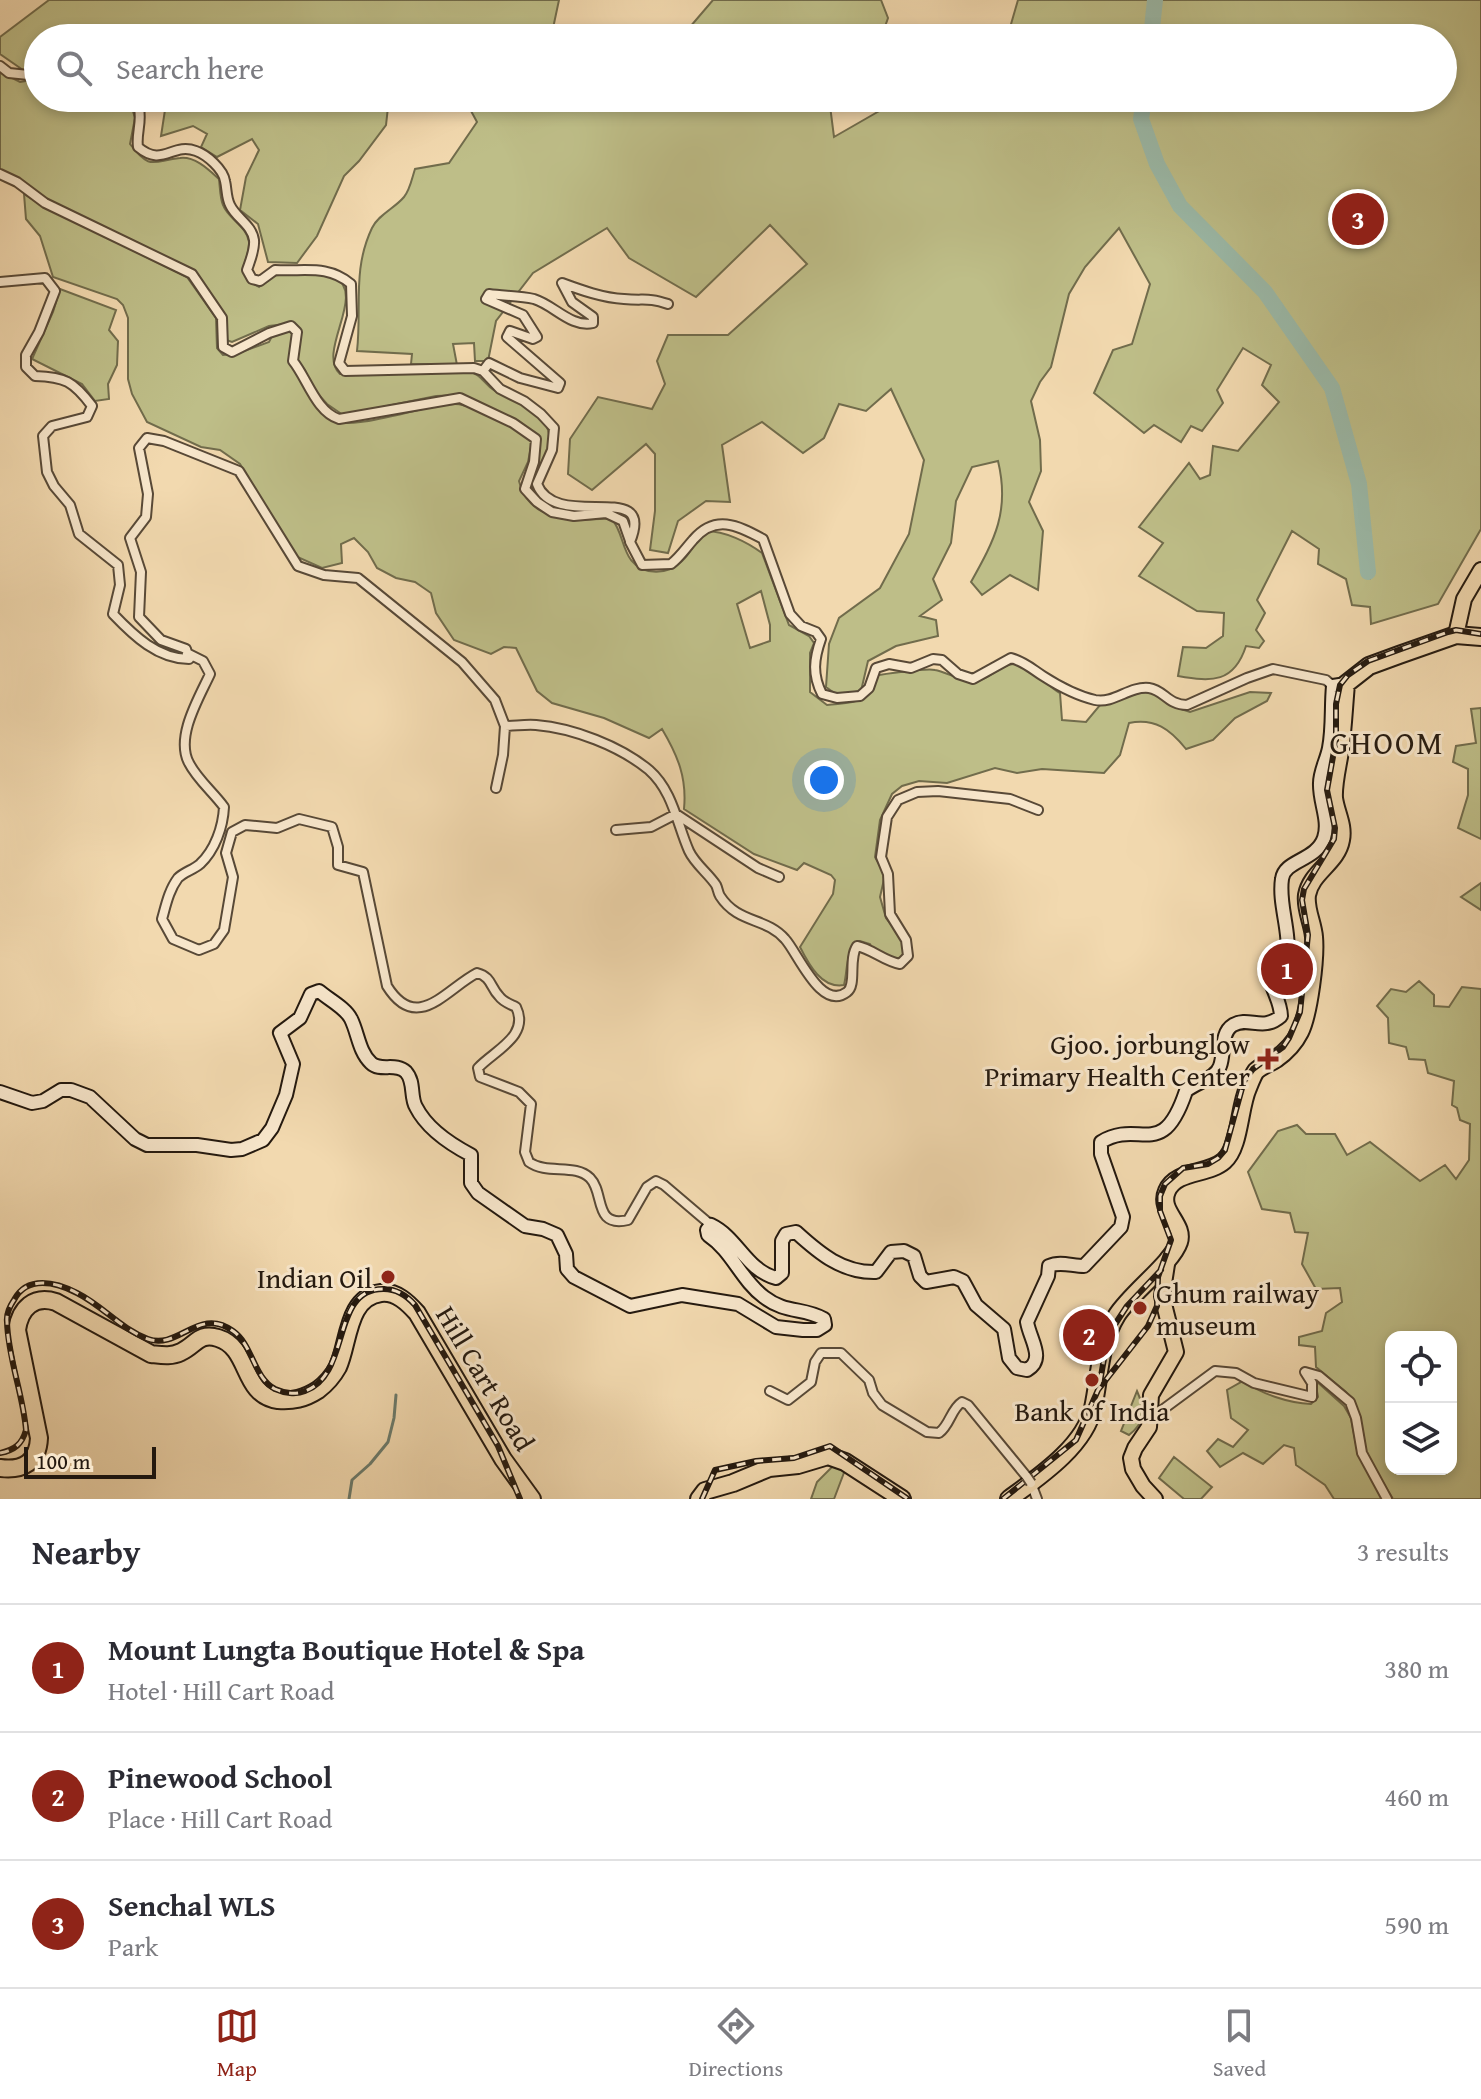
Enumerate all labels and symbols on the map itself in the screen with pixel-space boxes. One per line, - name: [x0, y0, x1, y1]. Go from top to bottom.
- pin: 3: [1332, 189, 1384, 249]
- district label: GHOOM: [1329, 719, 1445, 766]
- your location: [804, 760, 844, 800]
- pin: 1: [1261, 939, 1313, 999]
- place label: Gjoo. jorbunglow Primary Health Center: [985, 1023, 1250, 1096]
- marker: Gjoo. jorbunglow Primary Health Center: [1257, 1048, 1279, 1070]
- place label: Indian Oil: [257, 1257, 372, 1298]
- marker: Indian Oil: [379, 1268, 397, 1286]
- place label: Ghum railway museum: [1156, 1272, 1319, 1345]
- street label: Hill Cart Road: [426, 1298, 546, 1458]
- marker: Ghum railway museum: [1131, 1299, 1149, 1317]
- pin: 2: [1063, 1305, 1115, 1365]
- marker: Bank of India: [1083, 1371, 1101, 1389]
- place label: Bank of India: [1014, 1390, 1170, 1431]
- scale bar: [24, 1443, 156, 1479]

